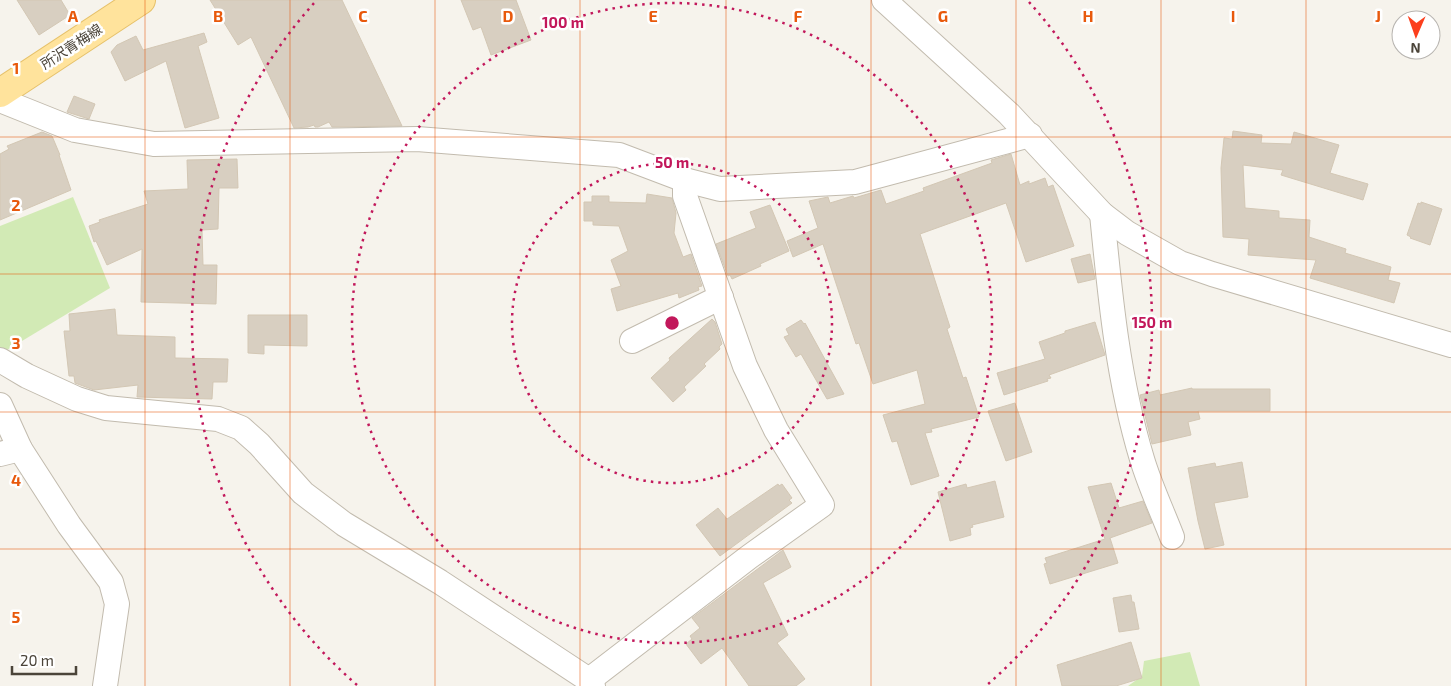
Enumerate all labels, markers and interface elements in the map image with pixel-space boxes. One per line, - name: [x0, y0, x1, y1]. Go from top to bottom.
- text: A: [68, 6, 79, 25]
- text: B: [213, 6, 223, 25]
- text: C: [358, 6, 368, 25]
- text: D: [503, 6, 514, 25]
- text: E: [648, 6, 658, 25]
- text: F: [794, 6, 803, 25]
- text: G: [938, 6, 948, 25]
- text: H: [1082, 6, 1094, 25]
- text: I: [1231, 6, 1235, 25]
- text: J: [1375, 6, 1381, 25]
- north arrow: [1391, 10, 1441, 60]
- text: 100 m: [542, 13, 584, 31]
- street label: 所沢青梅線: [37, 20, 105, 72]
- text: N: [1410, 40, 1421, 57]
- text: 1: [13, 58, 19, 77]
- text: 50 m: [655, 153, 689, 171]
- text: 2: [11, 195, 21, 214]
- text: 150 m: [1132, 313, 1172, 331]
- centre of rings: [663, 314, 681, 332]
- text: 3: [11, 333, 21, 352]
- text: 4: [11, 470, 21, 489]
- text: 5: [12, 607, 21, 626]
- scale bar: [12, 644, 76, 676]
- text: 20 m: [20, 651, 54, 669]

